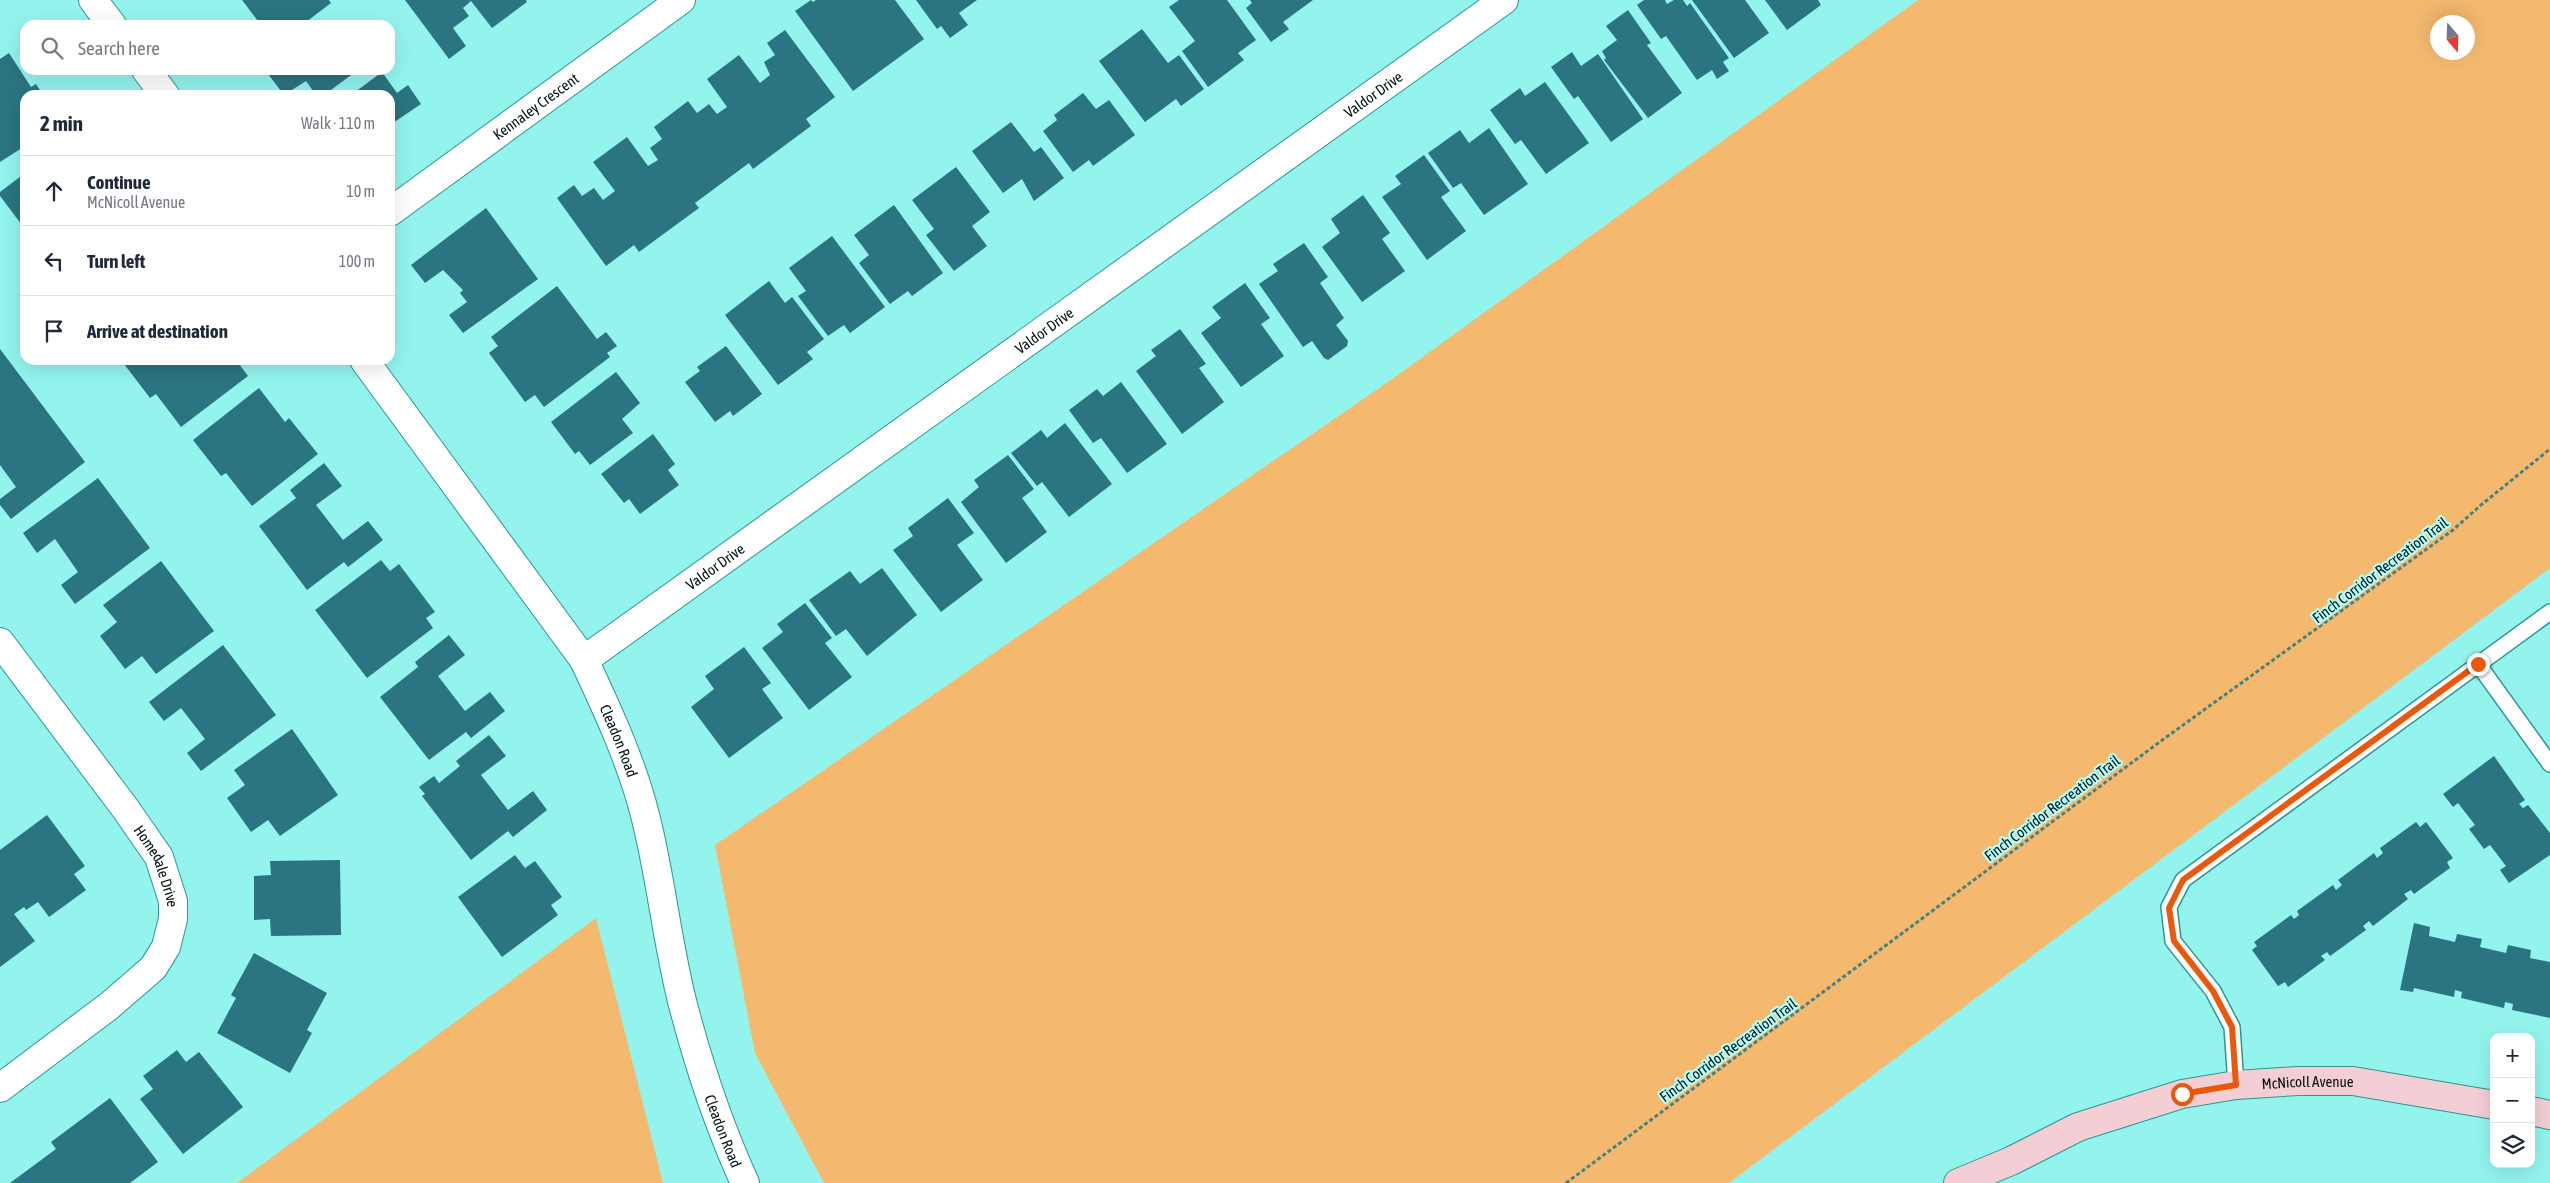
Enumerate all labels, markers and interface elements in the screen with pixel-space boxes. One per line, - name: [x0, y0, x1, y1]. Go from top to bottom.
- north arrow: [2430, 15, 2475, 60]
- search box: [20, 20, 395, 75]
- icon: search: [38, 34, 66, 62]
- text: Search here: [78, 37, 160, 59]
- street label: Valdor Drive: [1341, 67, 1406, 121]
- street label: Kennaley Crescent: [489, 69, 581, 143]
- text: 2 min: [40, 111, 83, 135]
- text: Walk · 110 m: [301, 114, 375, 132]
- text: Continue: [87, 171, 151, 193]
- icon: ahead: [40, 177, 68, 205]
- text: 10 m: [346, 182, 375, 200]
- text: McNicoll Avenue: [87, 193, 185, 211]
- icon: left: [40, 247, 68, 275]
- text: Turn left: [87, 250, 145, 272]
- text: 100 m: [339, 252, 375, 270]
- street label: Valdor Drive: [1011, 303, 1076, 357]
- icon: arrive: [40, 317, 68, 345]
- text: Arrive at destination: [87, 320, 228, 342]
- street label: Finch Corridor Recreation Trail: [2309, 514, 2451, 626]
- street label: Valdor Drive: [682, 539, 747, 593]
- route end: [2467, 653, 2490, 676]
- street label: Cleadon Road: [597, 702, 641, 779]
- street label: Finch Corridor Recreation Trail: [1981, 752, 2123, 864]
- street label: Homedale Drive: [131, 822, 182, 907]
- street label: Finch Corridor Recreation Trail: [1656, 995, 1800, 1105]
- map controls: [2490, 1033, 2535, 1168]
- button: +: [2490, 1033, 2535, 1078]
- street label: McNicoll Avenue: [2261, 1073, 2354, 1092]
- button: −: [2490, 1078, 2535, 1123]
- route start: [2171, 1083, 2194, 1106]
- street label: Cleadon Road: [702, 1092, 745, 1170]
- button: layers: [2490, 1123, 2535, 1168]

